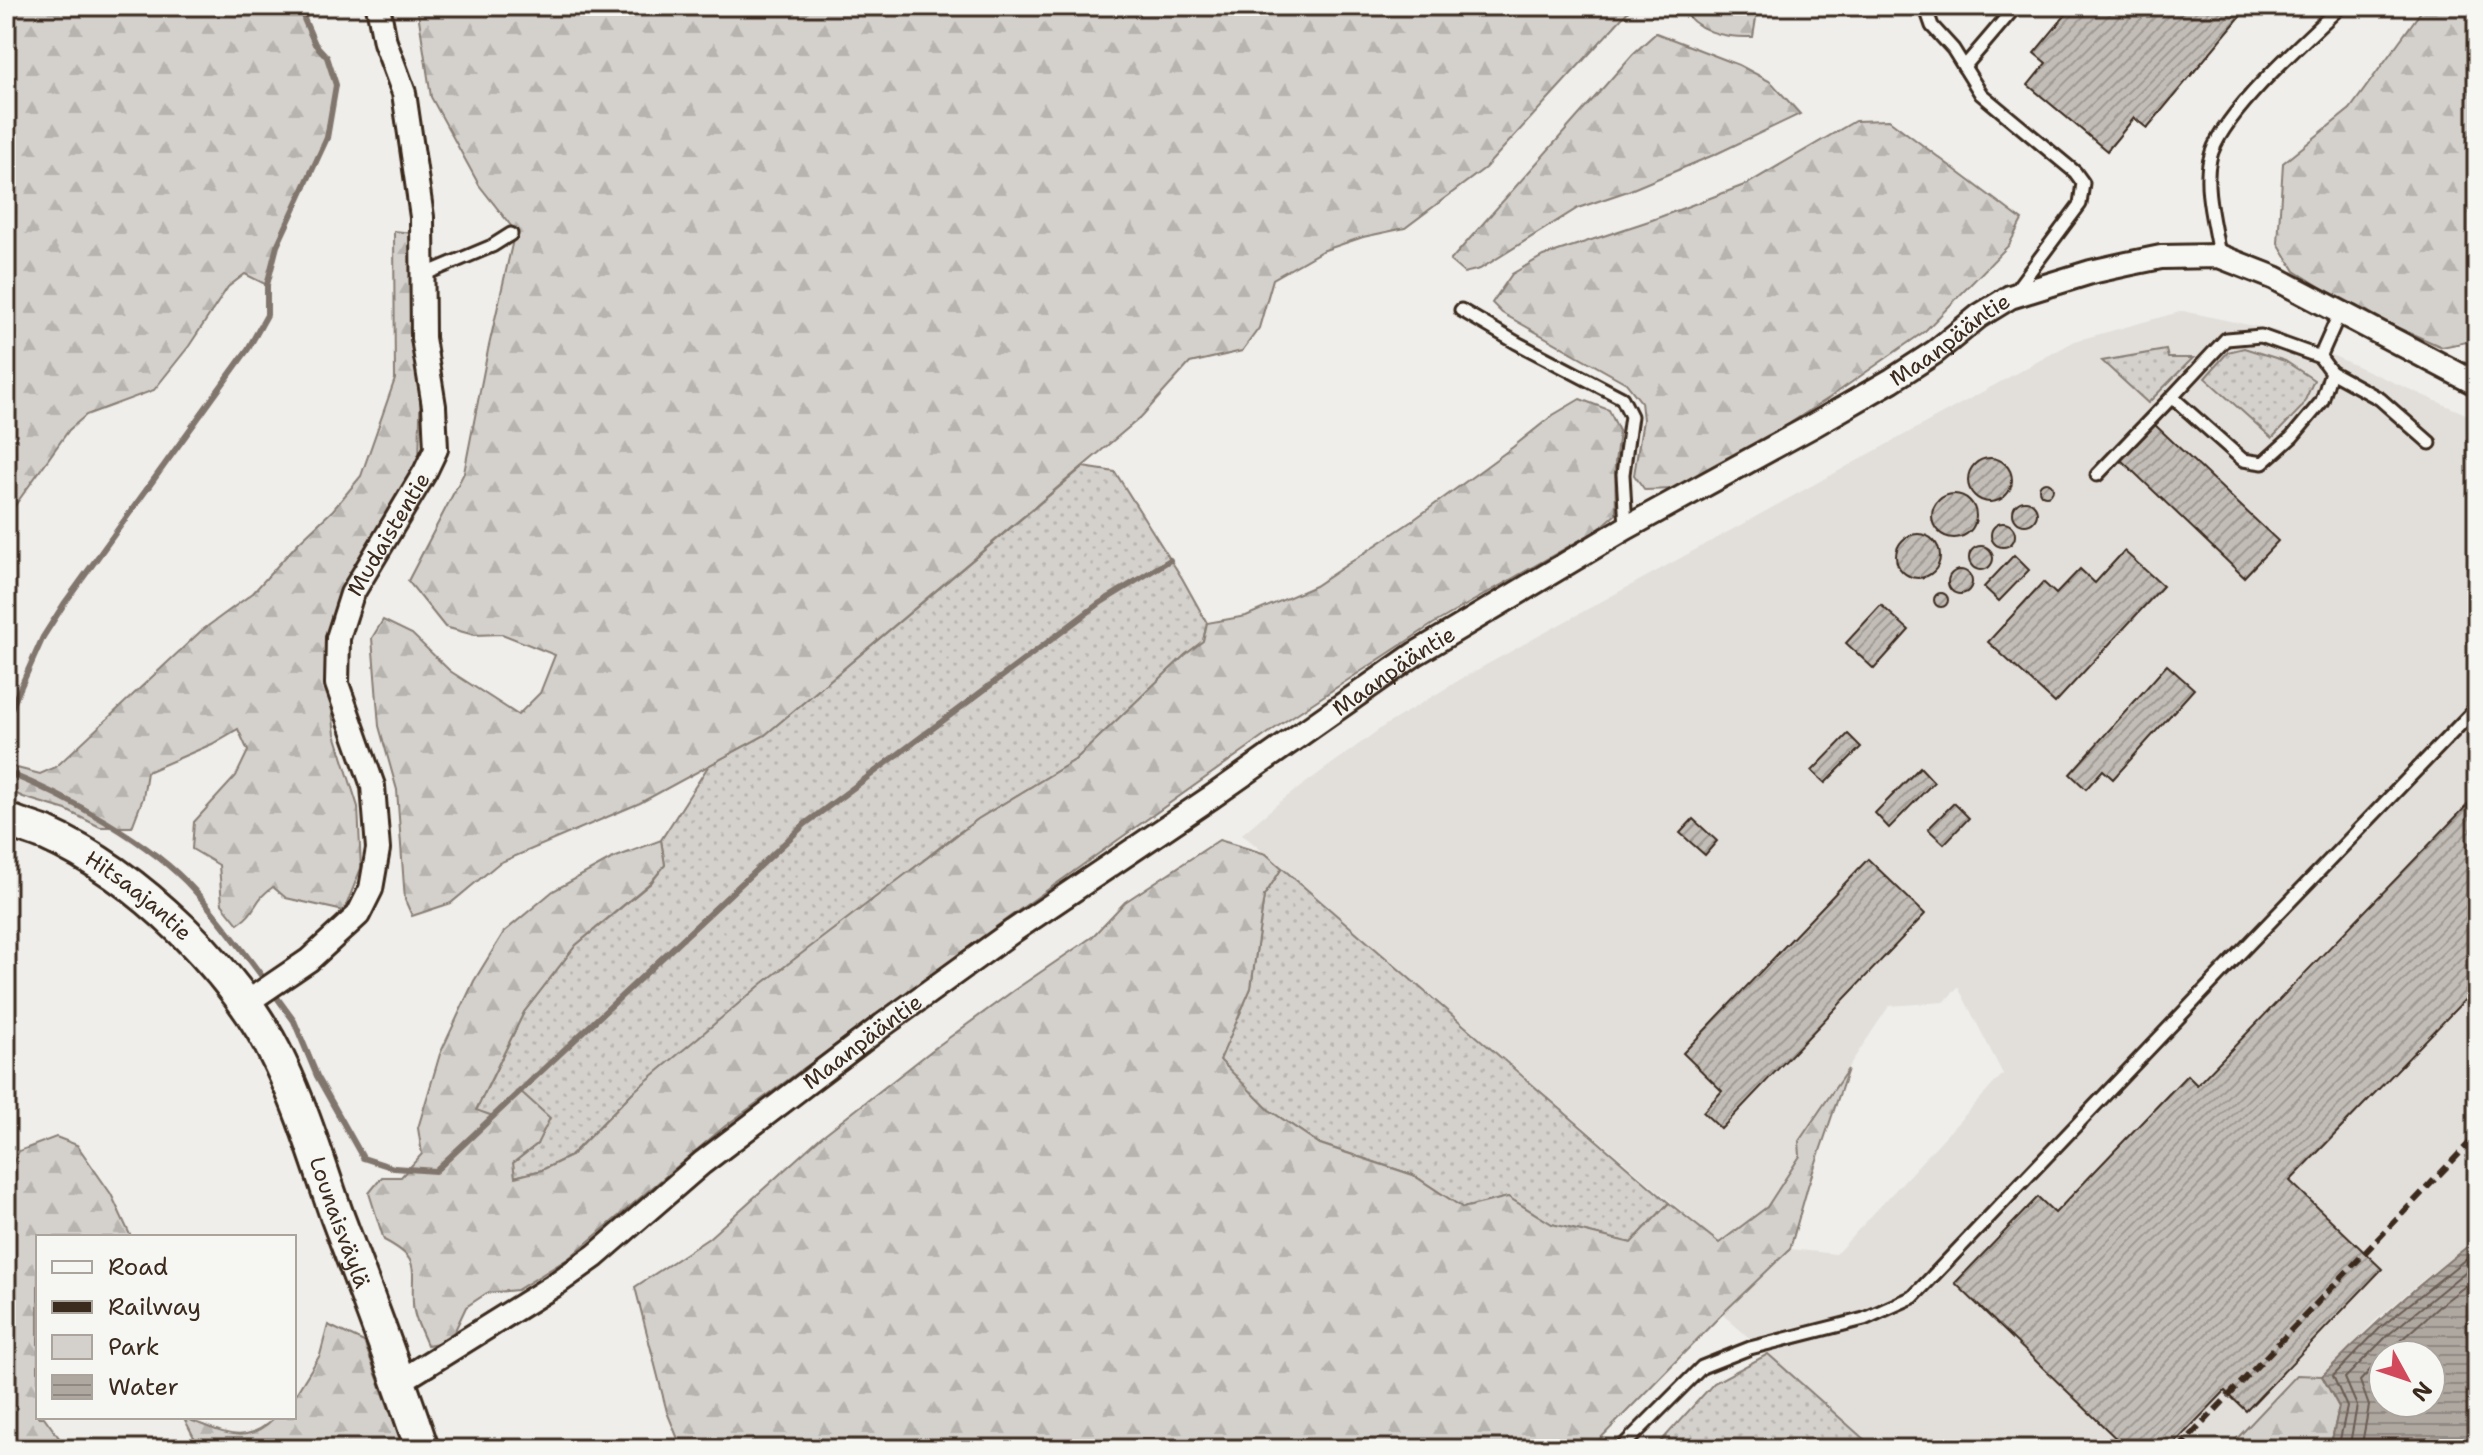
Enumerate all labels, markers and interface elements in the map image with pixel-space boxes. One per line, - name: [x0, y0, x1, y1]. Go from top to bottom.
- street label: Maanpääntie: [1884, 286, 2015, 392]
- street label: Mudaistentie: [340, 467, 436, 601]
- street label: Maanpääntie: [1326, 619, 1460, 722]
- street label: Hitsaajantie: [80, 844, 199, 947]
- street label: Maanpääntie: [797, 987, 928, 1096]
- street label: Lounaisväylä: [303, 1153, 378, 1292]
- legend: [36, 1235, 296, 1419]
- text: Road: [108, 1251, 168, 1283]
- text: Railway: [108, 1291, 201, 1323]
- text: Park: [108, 1331, 160, 1363]
- north arrow: [2367, 1339, 2447, 1419]
- text: Water: [108, 1371, 179, 1403]
- text: N: [2405, 1376, 2439, 1408]

